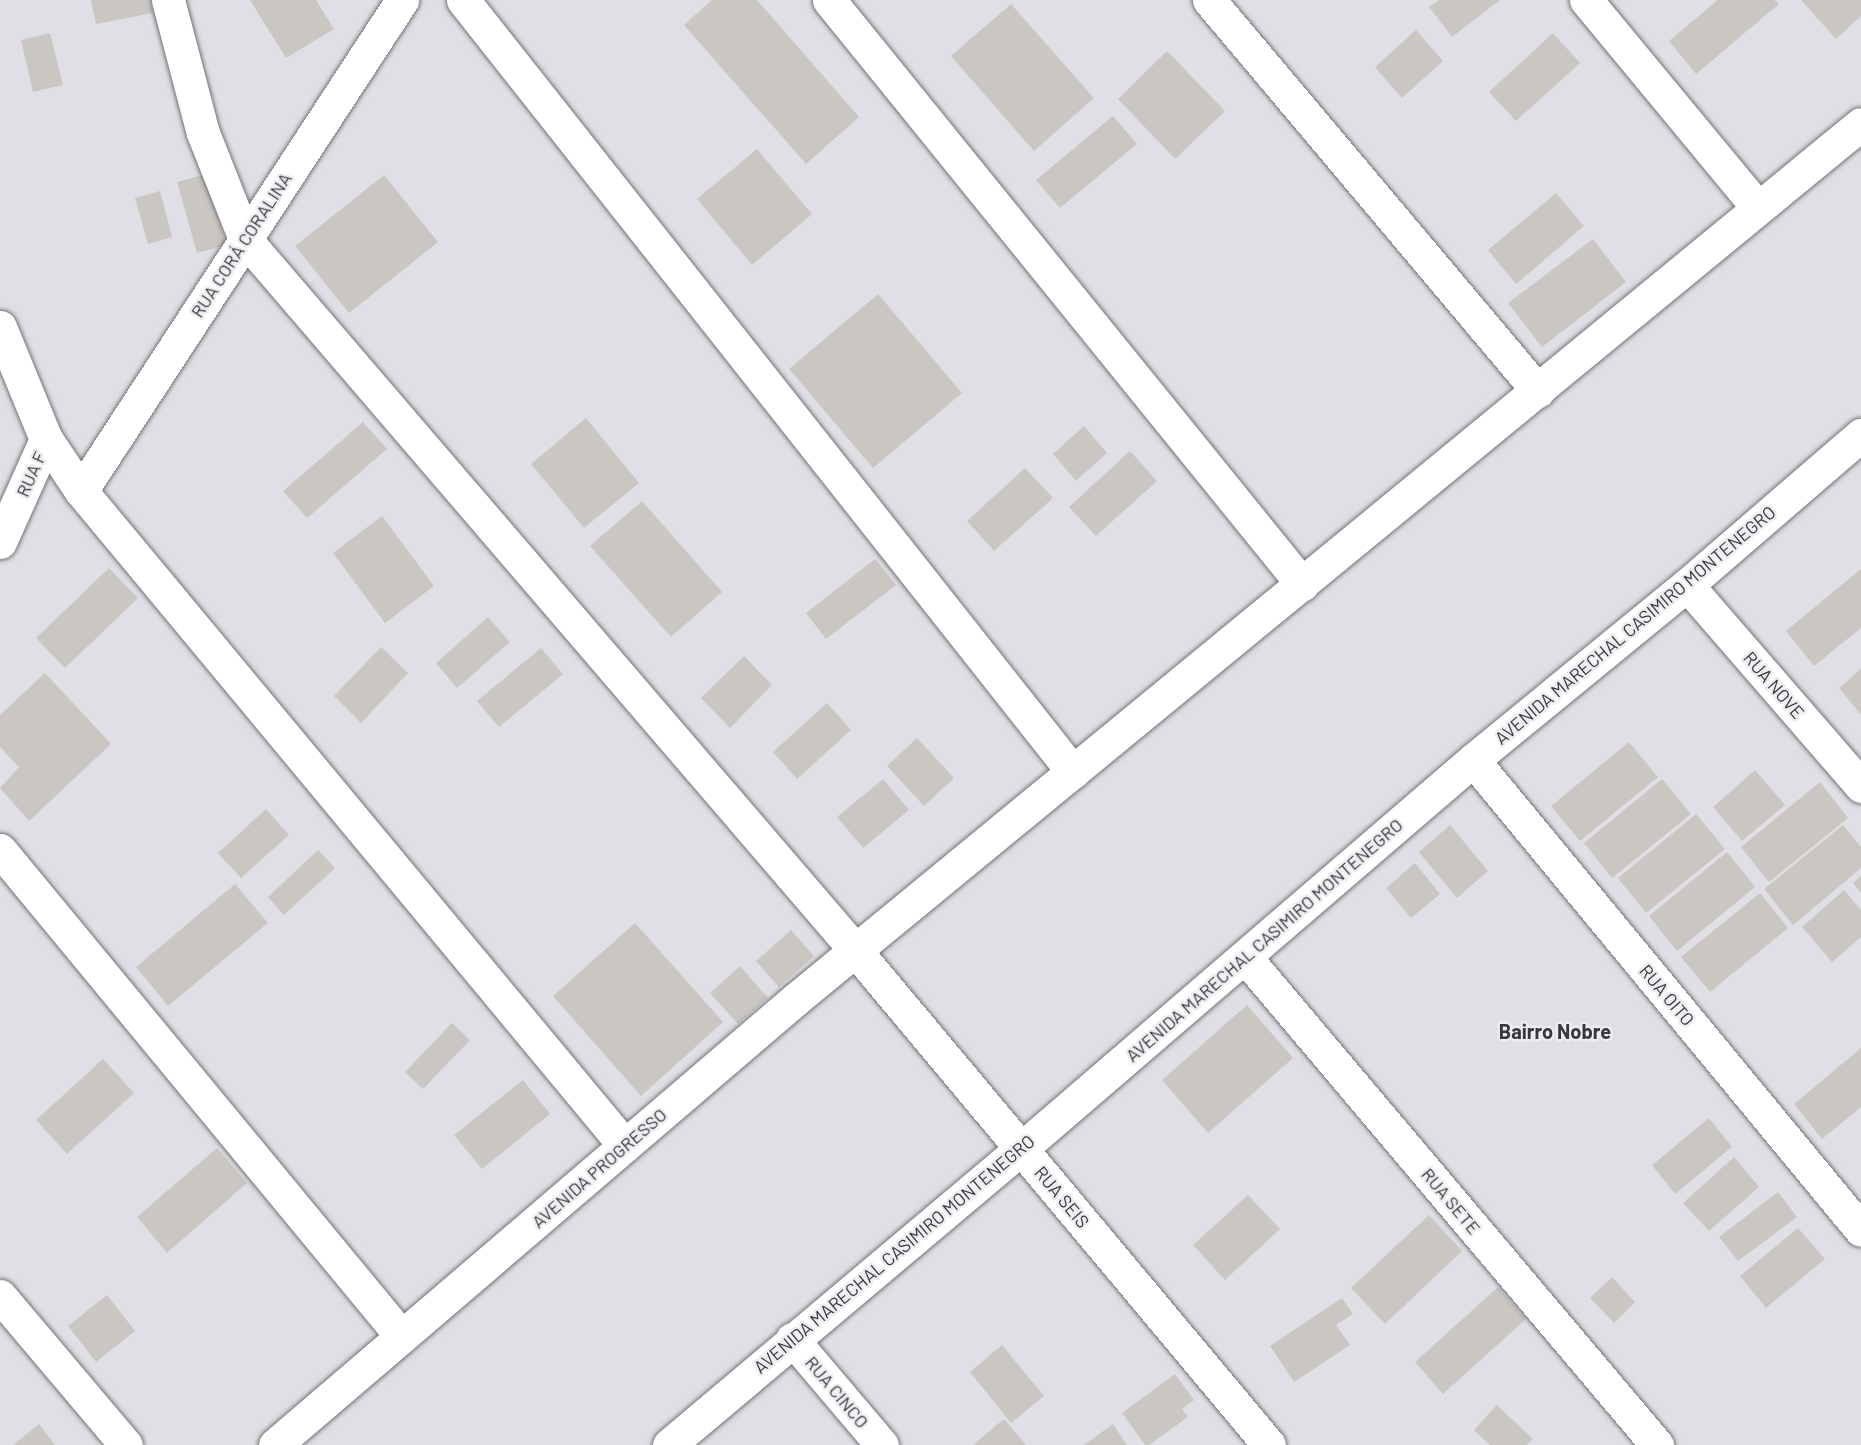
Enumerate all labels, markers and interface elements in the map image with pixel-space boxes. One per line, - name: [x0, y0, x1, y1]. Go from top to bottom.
- street label: RUA CORÁ CORALINA: [186, 169, 296, 321]
- street label: RUA F: [12, 448, 50, 500]
- street label: AVENIDA MARECHAL CASIMIRO MONTENEGRO: [1490, 501, 1780, 749]
- street label: RUA NOVE: [1739, 647, 1809, 723]
- street label: AVENIDA MARECHAL CASIMIRO MONTENEGRO: [1121, 814, 1407, 1066]
- street label: RUA OITO: [1635, 960, 1699, 1030]
- district label: Bairro Nobre: [1499, 1019, 1611, 1043]
- street label: AVENIDA PROGRESSO: [527, 1104, 671, 1232]
- street label: AVENIDA MARECHAL CASIMIRO MONTENEGRO: [749, 1130, 1039, 1378]
- street label: RUA SEIS: [1030, 1162, 1094, 1232]
- street label: RUA SETE: [1417, 1164, 1485, 1238]
- street label: RUA CINCO: [801, 1352, 873, 1432]

